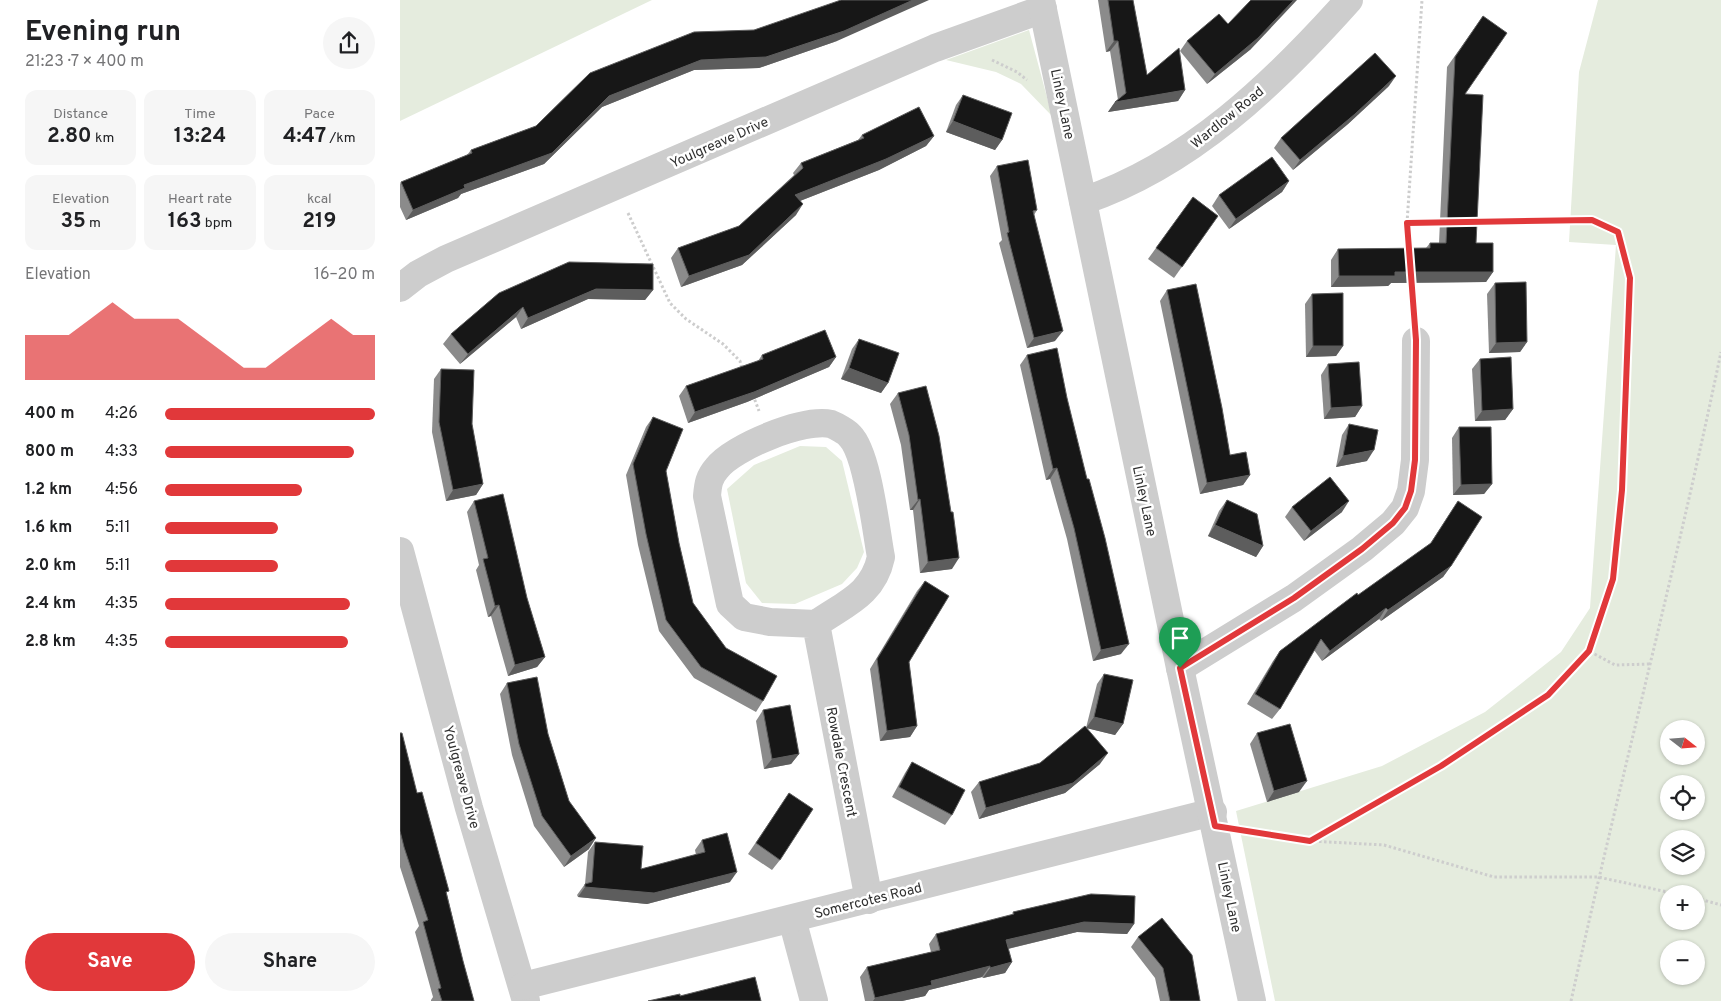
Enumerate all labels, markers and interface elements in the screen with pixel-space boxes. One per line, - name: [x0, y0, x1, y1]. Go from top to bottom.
- text: Evening run: [25, 15, 181, 51]
- button: share: [323, 17, 375, 69]
- text: 21:23 · 7 × 400 m: [25, 52, 144, 72]
- street label: Linley Lane: [1046, 67, 1077, 141]
- street label: Wardlow Road: [1188, 84, 1268, 153]
- text: Distance: [53, 106, 108, 123]
- text: Time: [184, 106, 216, 123]
- text: Pace: [304, 106, 335, 123]
- street label: Youlgreave Drive: [668, 114, 771, 173]
- text: 2.80: [47, 123, 92, 150]
- text: 13:24: [174, 123, 226, 150]
- text: 4:47: [283, 123, 326, 150]
- text: km: [92, 130, 114, 147]
- text: /km: [326, 130, 356, 147]
- text: Elevation: [52, 191, 109, 208]
- text: Heart rate: [168, 191, 232, 208]
- text: kcal: [307, 191, 332, 208]
- text: 35: [60, 208, 86, 235]
- text: 163: [168, 208, 202, 235]
- text: 219: [302, 208, 336, 235]
- text: m: [86, 215, 101, 232]
- text: bpm: [202, 215, 232, 232]
- text: Elevation: [25, 265, 91, 285]
- text: 16–20 m: [314, 265, 375, 285]
- text: 400 m: [25, 404, 74, 424]
- text: 4:26: [105, 404, 138, 424]
- text: 800 m: [25, 442, 74, 462]
- text: 4:33: [105, 442, 138, 462]
- street label: Linley Lane: [1128, 464, 1159, 538]
- text: 1.2 km: [25, 480, 72, 500]
- text: 4:56: [105, 480, 138, 500]
- text: 1.6 km: [25, 518, 72, 538]
- text: 5:11: [105, 518, 130, 538]
- text: 2.0 km: [25, 556, 76, 576]
- text: 5:11: [105, 556, 130, 576]
- text: 2.4 km: [25, 594, 76, 614]
- text: 4:35: [105, 594, 138, 614]
- pin: [1159, 617, 1201, 668]
- icon: arrive: [1166, 624, 1194, 652]
- text: 2.8 km: [25, 632, 76, 652]
- text: 4:35: [105, 632, 138, 652]
- street label: Rowdale Crescent: [822, 706, 860, 819]
- north arrow: [1660, 720, 1705, 765]
- map controls: [1660, 720, 1705, 985]
- street label: Youlgreave Drive: [439, 724, 482, 831]
- button: locate: [1660, 775, 1705, 820]
- button: layers: [1660, 830, 1705, 875]
- street label: Linley Lane: [1213, 860, 1244, 934]
- street label: Somercotes Road: [813, 880, 924, 923]
- button: +: [1660, 885, 1705, 930]
- button: Save: [25, 933, 195, 991]
- button: Share: [205, 933, 375, 991]
- button: −: [1660, 940, 1705, 985]

